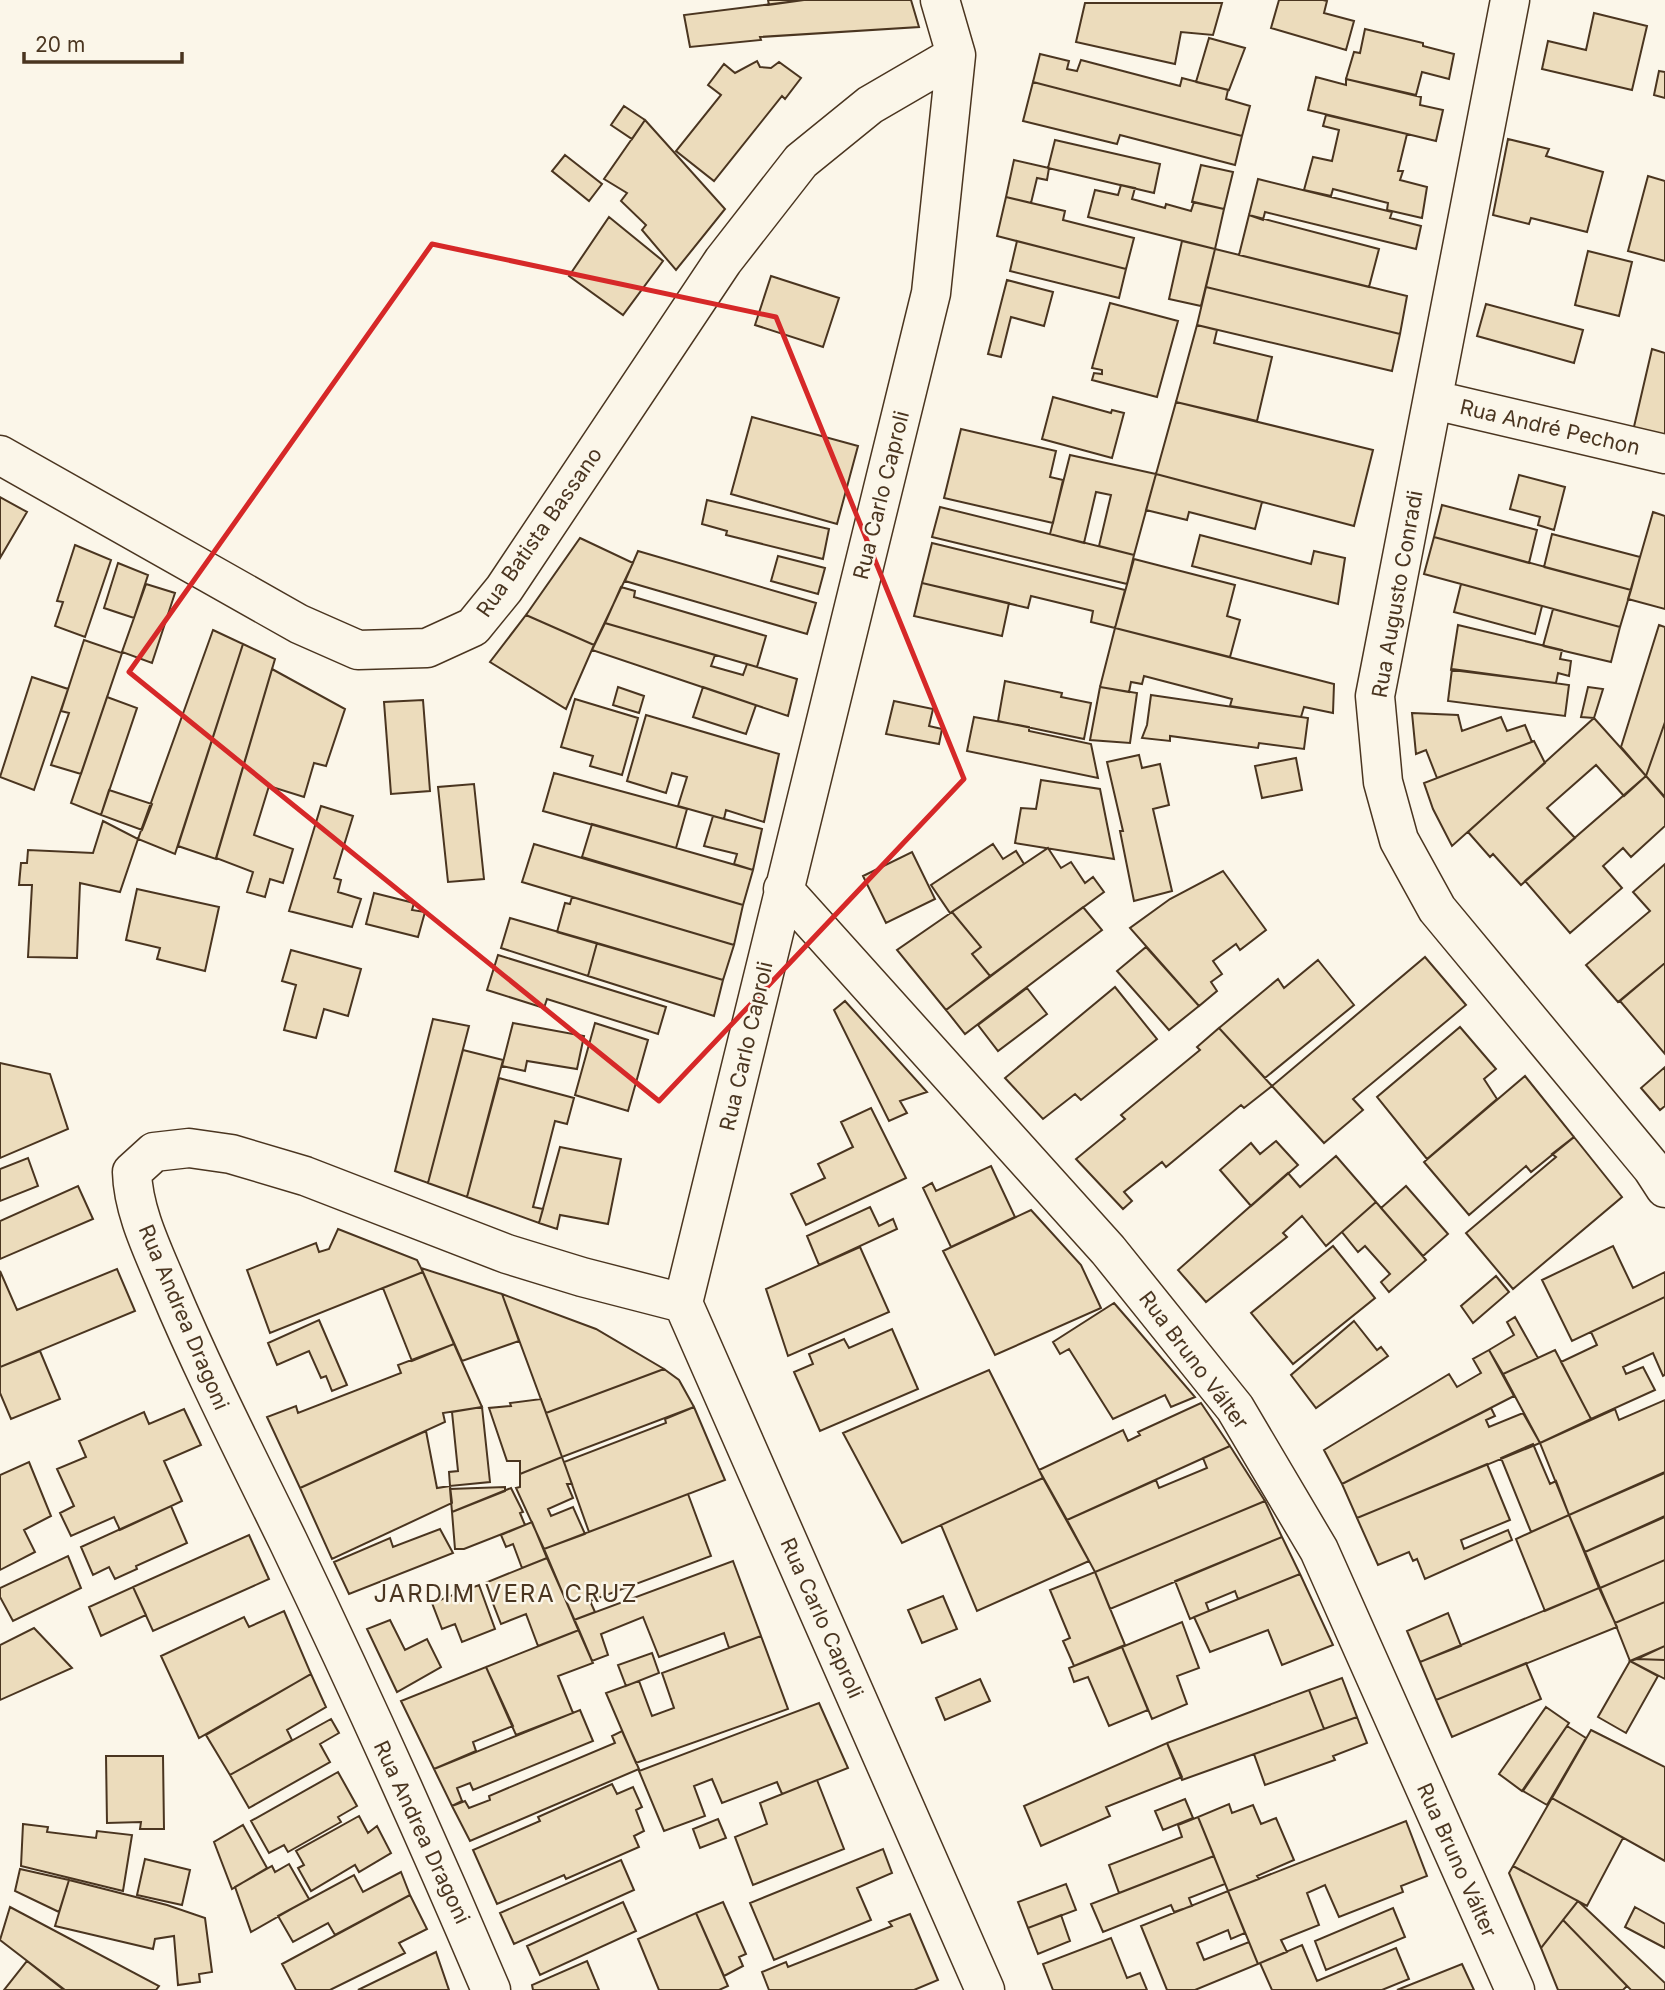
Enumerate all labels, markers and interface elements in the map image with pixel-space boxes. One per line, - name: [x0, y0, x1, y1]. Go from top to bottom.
- scale bar: [24, 21, 182, 65]
- text: 20 m: [35, 32, 85, 57]
- street label: Rua André Pechon: [1458, 394, 1642, 460]
- street label: Rua Carlo Caproli: [848, 408, 914, 582]
- street label: Rua Batista Bassano: [471, 442, 607, 622]
- street label: Rua Augusto Conradi: [1366, 488, 1428, 700]
- street label: Rua Carlo Caproli: [714, 959, 778, 1133]
- street label: Rua Andrea Dragoni: [134, 1221, 234, 1413]
- street label: Rua Bruno Válter: [1134, 1286, 1254, 1434]
- street label: Rua Carlo Caproli: [775, 1534, 869, 1702]
- district label: JARDIM VERA CRUZ: [373, 1579, 639, 1608]
- street label: Rua Andrea Dragoni: [369, 1737, 475, 1927]
- street label: Rua Bruno Válter: [1412, 1779, 1502, 1941]

